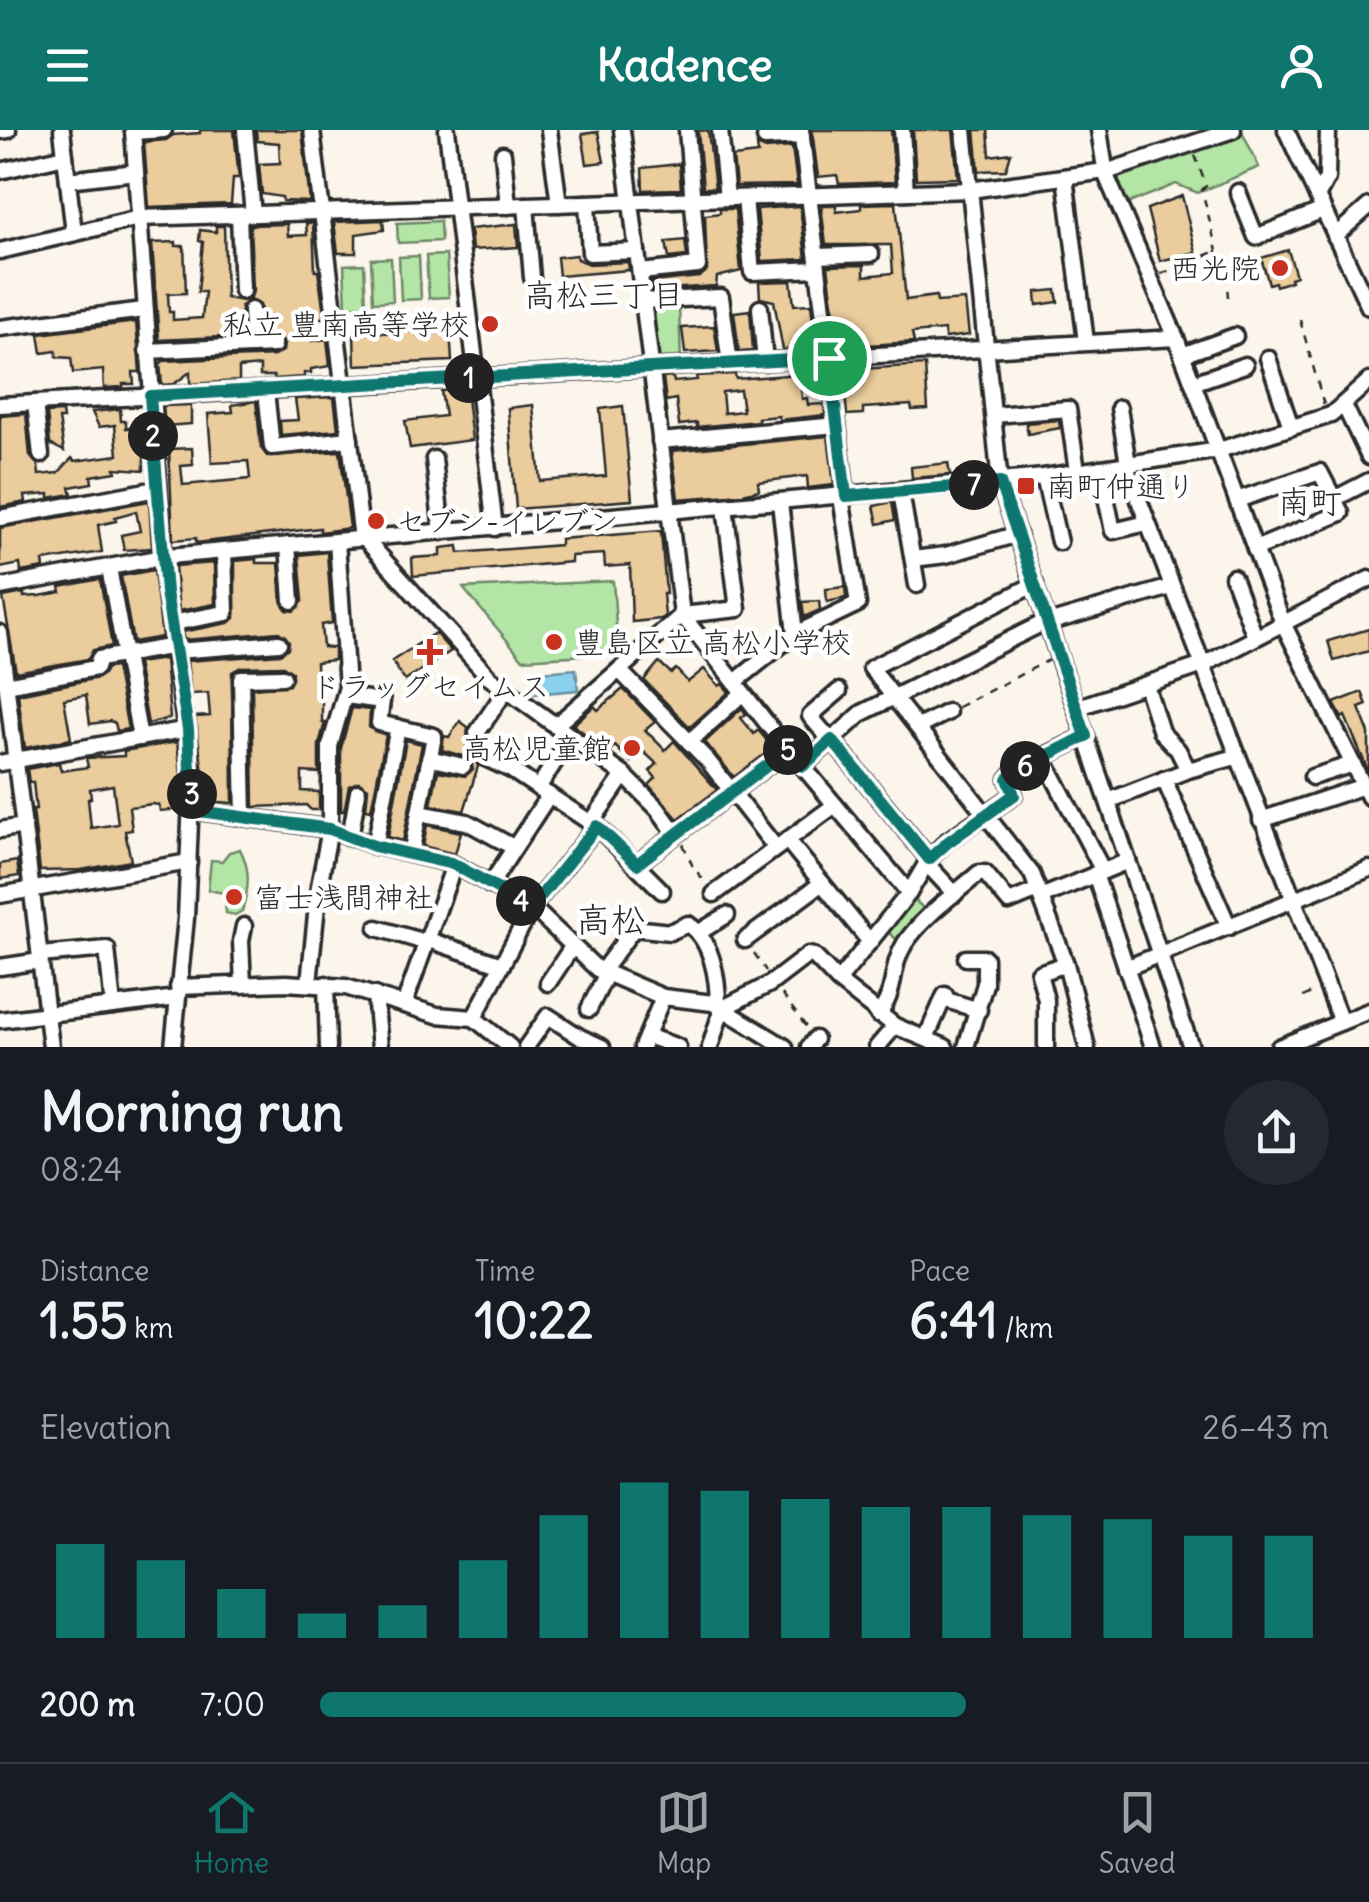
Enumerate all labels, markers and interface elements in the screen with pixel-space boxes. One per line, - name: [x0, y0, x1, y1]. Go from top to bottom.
- text: Kadence: [597, 37, 772, 93]
- icon: menu: [40, 38, 95, 93]
- icon: person: [1274, 38, 1329, 93]
- place label: 西光院: [1170, 249, 1260, 287]
- marker: 西光院: [1269, 257, 1291, 279]
- district label: 高松三丁目: [524, 274, 684, 315]
- place label: 私立 豊南高等学校: [223, 305, 470, 343]
- marker: 私立 豊南高等学校: [479, 313, 501, 335]
- pin: [787, 316, 872, 401]
- icon: arrive: [802, 331, 857, 386]
- pin: 1: [444, 353, 494, 403]
- text: 1: [463, 360, 475, 396]
- pin: 2: [128, 411, 178, 461]
- text: 2: [145, 418, 161, 454]
- pin: 7: [949, 460, 999, 510]
- text: 7: [967, 467, 981, 503]
- place label: 南町仲通り: [1046, 467, 1196, 505]
- marker: 南町仲通り: [1015, 475, 1037, 497]
- district label: 南町: [1278, 481, 1342, 522]
- place label: セブン-イレブン: [396, 502, 619, 540]
- marker: セブン-イレブン: [365, 510, 387, 532]
- place label: 豊島区立 高松小学校: [574, 623, 851, 661]
- marker: 豊島区立 高松小学校: [543, 631, 565, 653]
- marker: ドラッグセイムス: [419, 641, 441, 663]
- place label: ドラッグセイムス: [311, 667, 549, 705]
- pin: 5: [763, 725, 813, 775]
- place label: 高松児童館: [462, 729, 612, 767]
- text: 5: [780, 732, 796, 768]
- marker: 高松児童館: [621, 737, 643, 759]
- pin: 6: [1000, 741, 1050, 791]
- text: 6: [1017, 748, 1033, 784]
- pin: 3: [167, 769, 217, 819]
- text: 3: [184, 776, 200, 812]
- pin: 4: [496, 876, 546, 926]
- place label: 富士浅間神社: [254, 878, 434, 916]
- text: 4: [513, 883, 529, 919]
- marker: 富士浅間神社: [223, 886, 245, 908]
- district label: 高松: [576, 897, 646, 941]
- text: Morning run: [40, 1077, 344, 1146]
- button: share: [1224, 1080, 1329, 1185]
- text: 08:24: [40, 1149, 122, 1190]
- text: Distance: [40, 1253, 149, 1289]
- text: Time: [475, 1253, 535, 1289]
- text: Pace: [909, 1253, 970, 1289]
- text: 1.55: [40, 1289, 128, 1352]
- text: 10:22: [475, 1289, 594, 1352]
- text: 6:41: [909, 1289, 998, 1352]
- text: km: [128, 1310, 173, 1346]
- text: /km: [998, 1310, 1053, 1346]
- text: Elevation: [40, 1407, 171, 1448]
- text: 26–43 m: [1202, 1407, 1329, 1448]
- text: 200 m: [40, 1684, 135, 1725]
- text: 7:00: [200, 1684, 265, 1725]
- tab: Home: [194, 1785, 269, 1881]
- tab: Map: [656, 1785, 711, 1881]
- tab: Saved: [1099, 1785, 1175, 1881]

